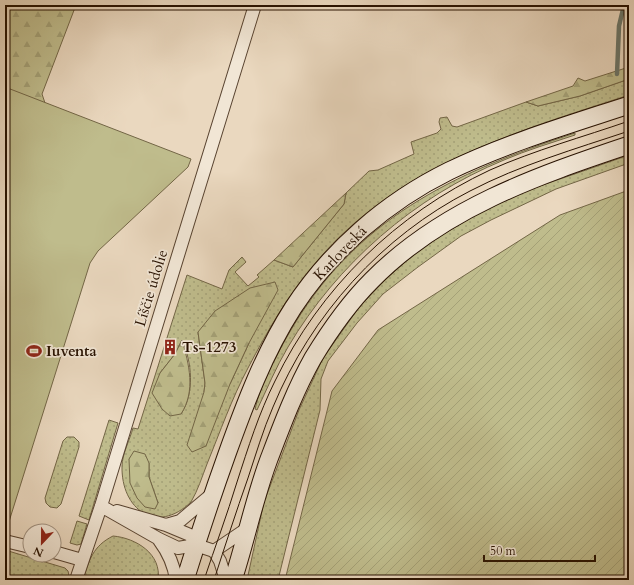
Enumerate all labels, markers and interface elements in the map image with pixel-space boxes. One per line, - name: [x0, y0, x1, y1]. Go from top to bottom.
- street label: Karloveská: [309, 221, 372, 285]
- street label: Líščie údolie: [130, 247, 172, 329]
- place label: Ts-1273: [182, 337, 237, 357]
- building icon: Ts-1273: [161, 338, 179, 356]
- place label: Iuventa: [46, 341, 97, 361]
- sports icon: Iuventa: [25, 342, 43, 360]
- north arrow: [22, 523, 62, 563]
- scale bar: [484, 537, 595, 563]
- text: N: [31, 543, 46, 561]
- text: 50 m: [490, 543, 517, 559]

